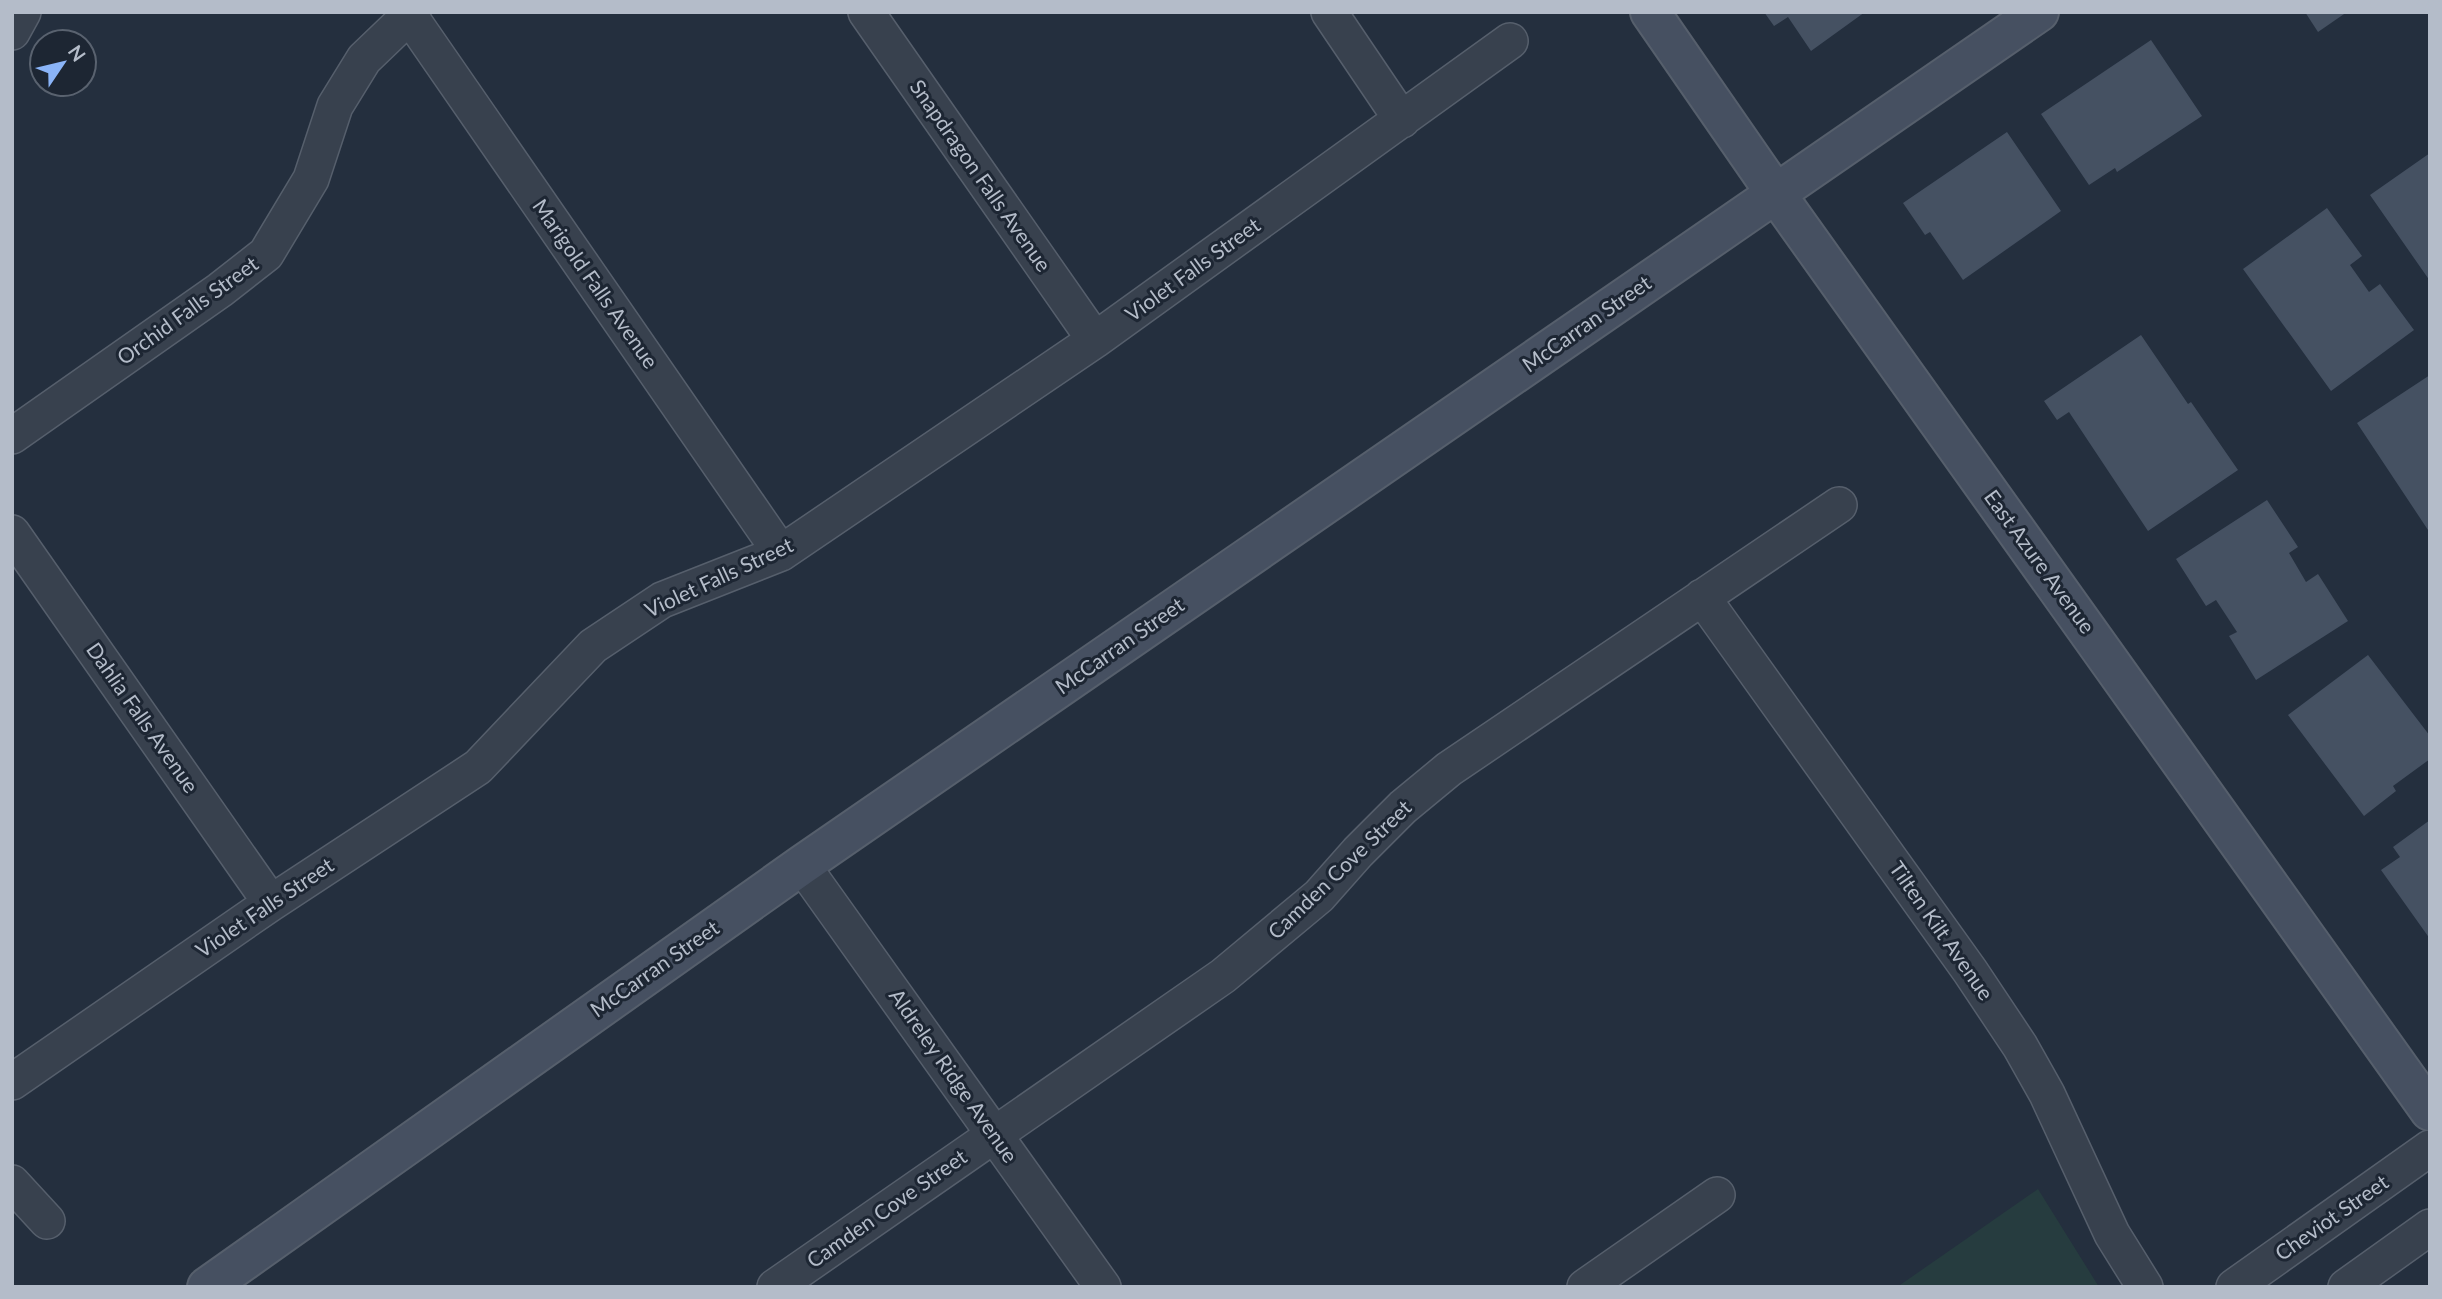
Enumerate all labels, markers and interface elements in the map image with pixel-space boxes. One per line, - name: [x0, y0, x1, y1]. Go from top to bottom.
- north arrow: [28, 28, 98, 98]
- text: N: [64, 40, 91, 66]
- street label: Snapdragon Falls Avenue: [905, 74, 1057, 276]
- street label: Marigold Falls Avenue: [528, 194, 664, 373]
- street label: Violet Falls Street: [1120, 211, 1265, 326]
- street label: Orchid Falls Street: [112, 250, 263, 369]
- street label: McCarran Street: [1517, 269, 1656, 376]
- street label: East Azure Avenue: [1980, 484, 2101, 638]
- street label: Violet Falls Street: [640, 531, 797, 622]
- street label: McCarran Street: [1050, 591, 1189, 698]
- street label: Dahlia Falls Avenue: [82, 637, 204, 797]
- street label: Camden Cove Street: [1262, 794, 1416, 944]
- street label: Violet Falls Street: [191, 851, 338, 962]
- street label: Tilten Kilt Avenue: [1885, 856, 1999, 1004]
- street label: McCarran Street: [585, 914, 724, 1021]
- street label: Aldreley Ridge Avenue: [885, 983, 1024, 1167]
- street label: Camden Cove Street: [801, 1143, 971, 1272]
- street label: Cheviot Street: [2270, 1168, 2393, 1265]

